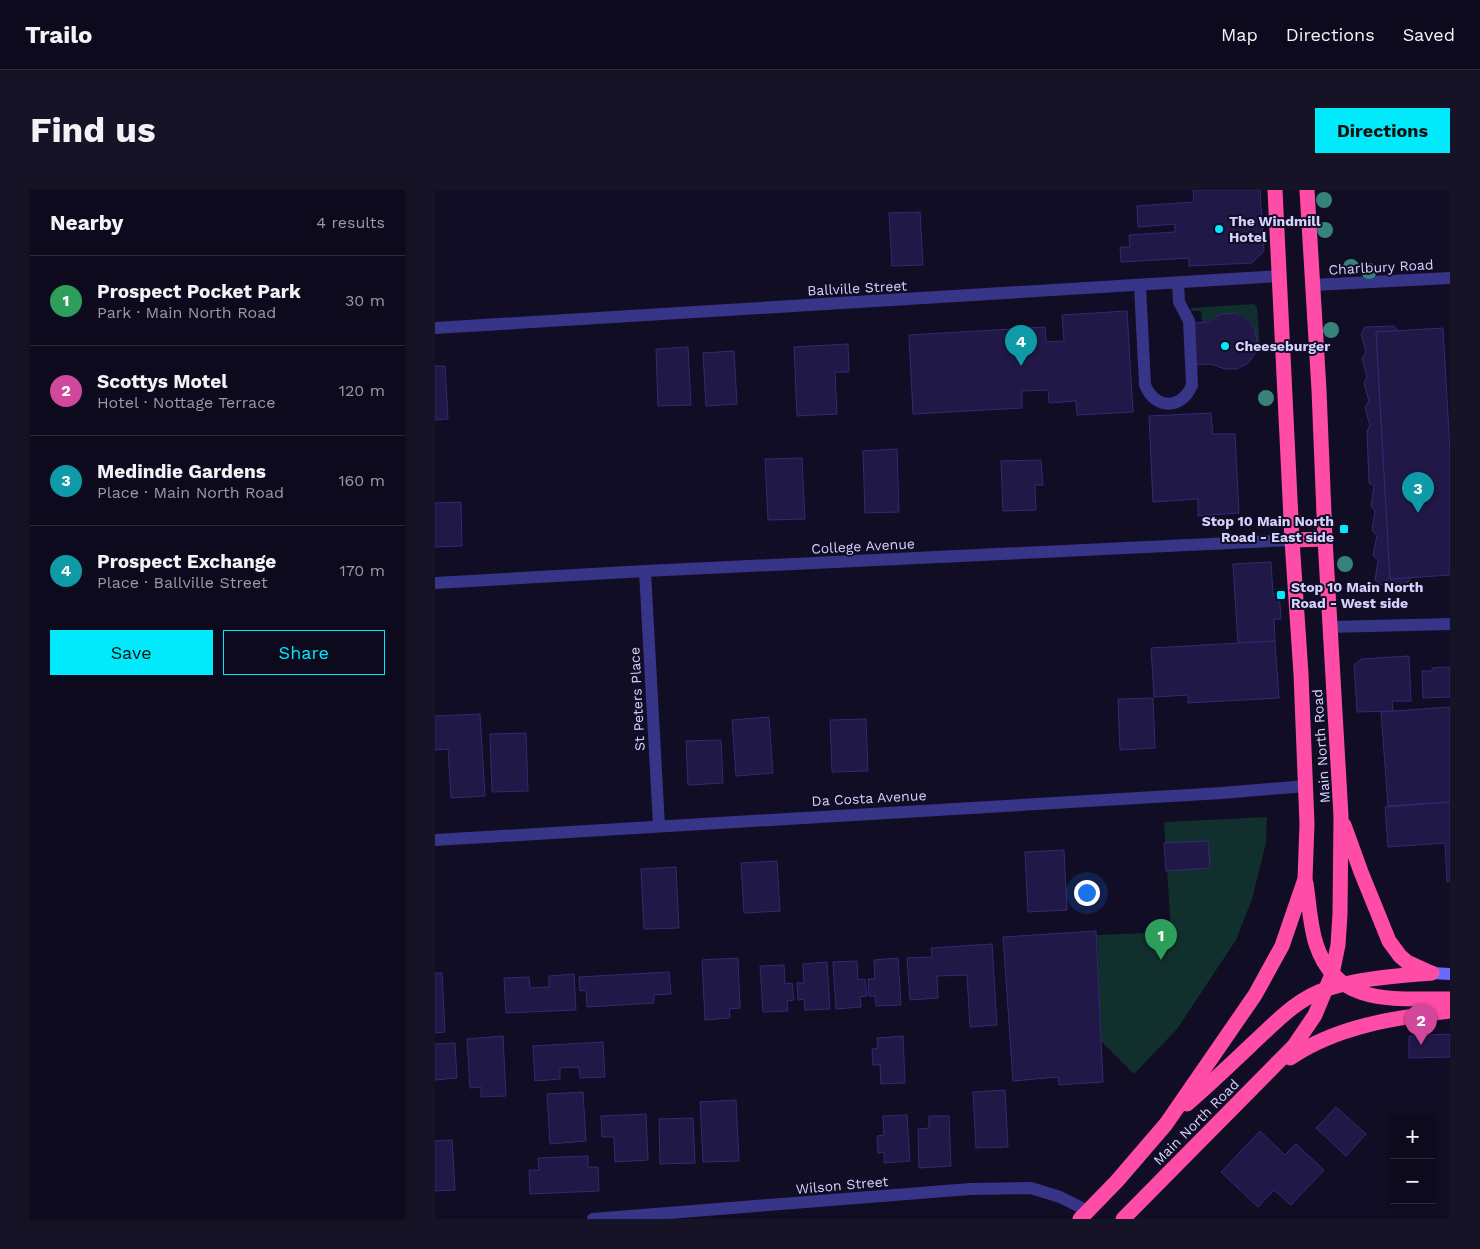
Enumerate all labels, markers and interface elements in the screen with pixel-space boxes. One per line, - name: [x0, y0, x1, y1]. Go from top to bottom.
- text: Trailo: [25, 21, 92, 49]
- text: Map: [1221, 24, 1258, 45]
- text: Directions: [1286, 24, 1375, 45]
- text: Saved: [1403, 24, 1455, 45]
- button: Directions: [1315, 108, 1450, 153]
- text: Find us: [30, 109, 156, 151]
- text: Nearby: [50, 210, 123, 235]
- text: 4 results: [316, 213, 385, 232]
- place label: The Windmill Hotel: [1229, 213, 1321, 245]
- marker: The Windmill Hotel: [1213, 223, 1225, 235]
- street label: Charlbury Road: [1328, 256, 1434, 278]
- street label: Ballville Street: [807, 277, 907, 299]
- text: Prospect Pocket Park: [97, 280, 301, 303]
- text: 1: [63, 291, 69, 310]
- text: 30 m: [345, 291, 385, 310]
- text: Park · Main North Road: [97, 303, 276, 322]
- pin: 4: [1005, 325, 1037, 366]
- place label: Cheeseburger: [1235, 338, 1330, 354]
- marker: Cheeseburger: [1219, 340, 1231, 352]
- text: Scottys Motel: [97, 370, 227, 393]
- text: 2: [61, 381, 71, 400]
- text: 120 m: [339, 381, 385, 400]
- text: Hotel · Nottage Terrace: [97, 393, 275, 412]
- text: Medindie Gardens: [97, 460, 266, 483]
- text: 3: [61, 471, 71, 490]
- text: 160 m: [338, 471, 385, 490]
- pin: 3: [1402, 472, 1434, 513]
- text: Place · Main North Road: [97, 483, 284, 502]
- place label: Stop 10 Main North Road - East side: [1202, 513, 1334, 545]
- marker: Stop 10 Main North Road - East side: [1338, 523, 1350, 535]
- street label: College Avenue: [811, 535, 915, 557]
- text: Prospect Exchange: [97, 550, 276, 573]
- text: 4: [61, 561, 71, 580]
- text: 170 m: [339, 561, 385, 580]
- text: Place · Ballville Street: [97, 573, 268, 592]
- place label: Stop 10 Main North Road - West side: [1291, 579, 1423, 611]
- marker: Stop 10 Main North Road - West side: [1275, 589, 1287, 601]
- button: Save: [50, 630, 213, 675]
- button: Share: [223, 630, 385, 675]
- street label: St Peters Place: [626, 647, 648, 751]
- street label: Main North Road: [1309, 688, 1333, 804]
- street label: Da Costa Avenue: [811, 787, 927, 809]
- your location: [1074, 880, 1100, 906]
- pin: 1: [1145, 919, 1177, 960]
- pin: 2: [1405, 1004, 1437, 1045]
- street label: Main North Road: [1150, 1076, 1242, 1168]
- map controls: [1390, 1114, 1435, 1204]
- button: +: [1390, 1114, 1435, 1159]
- button: −: [1390, 1159, 1435, 1204]
- street label: Wilson Street: [795, 1173, 889, 1197]

